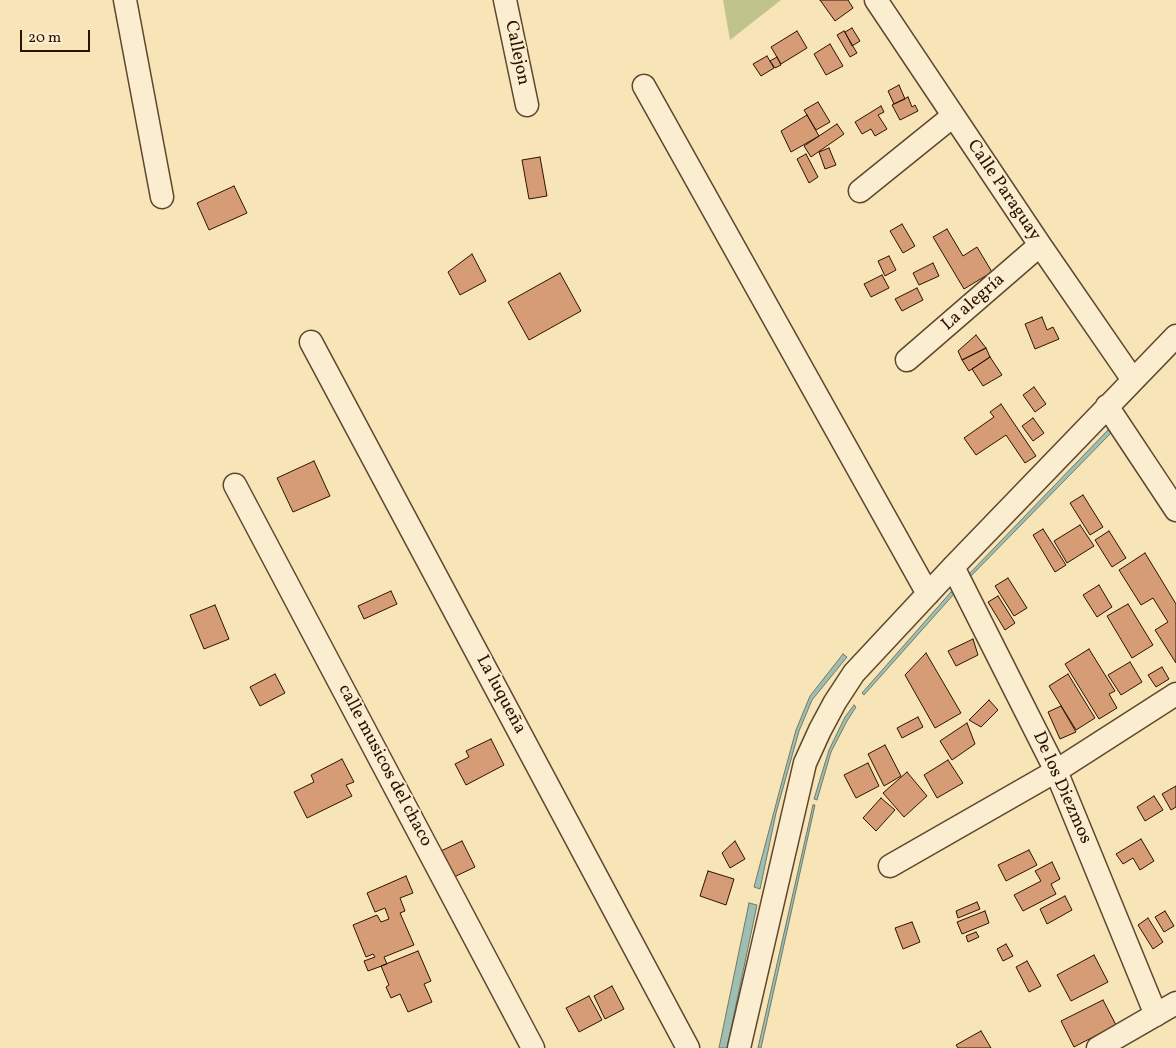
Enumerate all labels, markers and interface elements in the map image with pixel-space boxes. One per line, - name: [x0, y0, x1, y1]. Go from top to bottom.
- street label: Callejon: [499, 19, 533, 87]
- scale bar: [22, 20, 92, 52]
- text: 20 m: [28, 28, 61, 49]
- street label: Calle Paraguay: [961, 136, 1045, 246]
- street label: La alegría: [938, 270, 1010, 336]
- street label: La luqueña: [470, 652, 530, 738]
- street label: calle musicos del chaco: [332, 681, 436, 851]
- street label: De los Diezmos: [1027, 728, 1095, 848]

